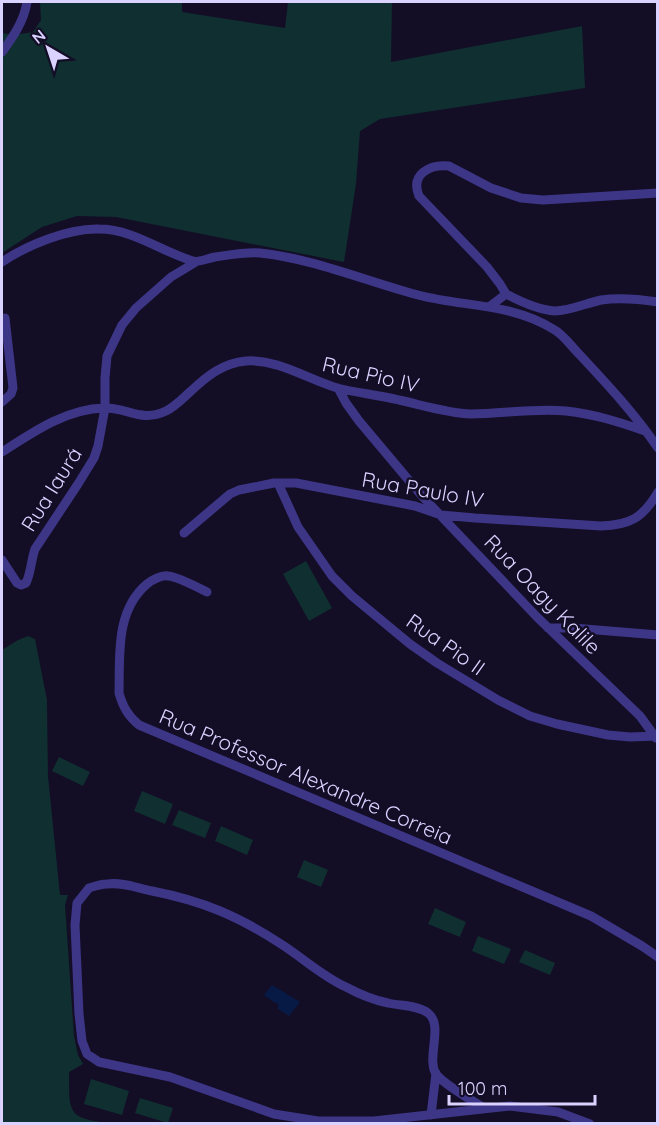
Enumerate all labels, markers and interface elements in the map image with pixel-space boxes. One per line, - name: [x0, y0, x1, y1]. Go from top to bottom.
- north arrow: [18, 18, 78, 78]
- text: N: [28, 25, 49, 48]
- street label: Rua Pio IV: [320, 350, 422, 398]
- street label: Rua Iaurá: [15, 442, 87, 536]
- street label: Rua Paulo IV: [360, 465, 486, 513]
- street label: Rua Oagy Kalile: [479, 529, 607, 659]
- street label: Rua Pio II: [402, 607, 490, 681]
- street label: Rua Professor Alexandre Correia: [155, 702, 457, 850]
- scale bar: [449, 1068, 594, 1106]
- text: 100 m: [458, 1077, 507, 1100]

